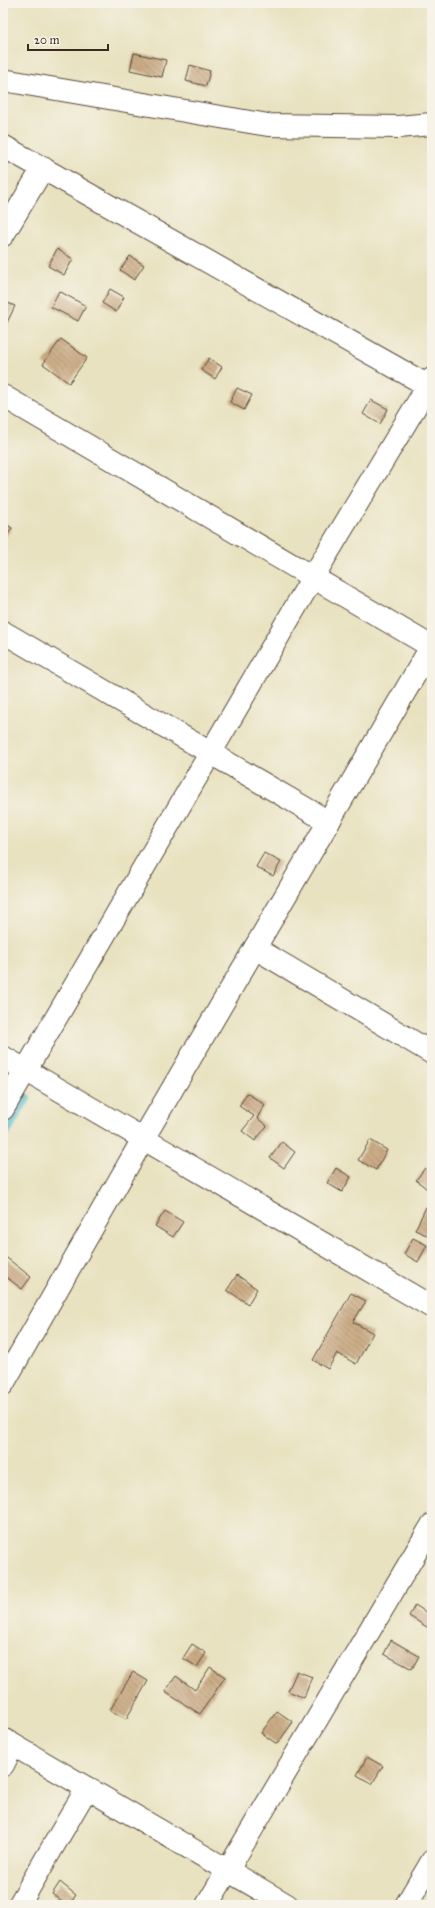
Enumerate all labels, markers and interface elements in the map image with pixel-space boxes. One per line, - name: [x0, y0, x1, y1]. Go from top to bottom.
- scale bar: [28, 26, 108, 52]
- text: 20 m: [34, 33, 60, 47]

